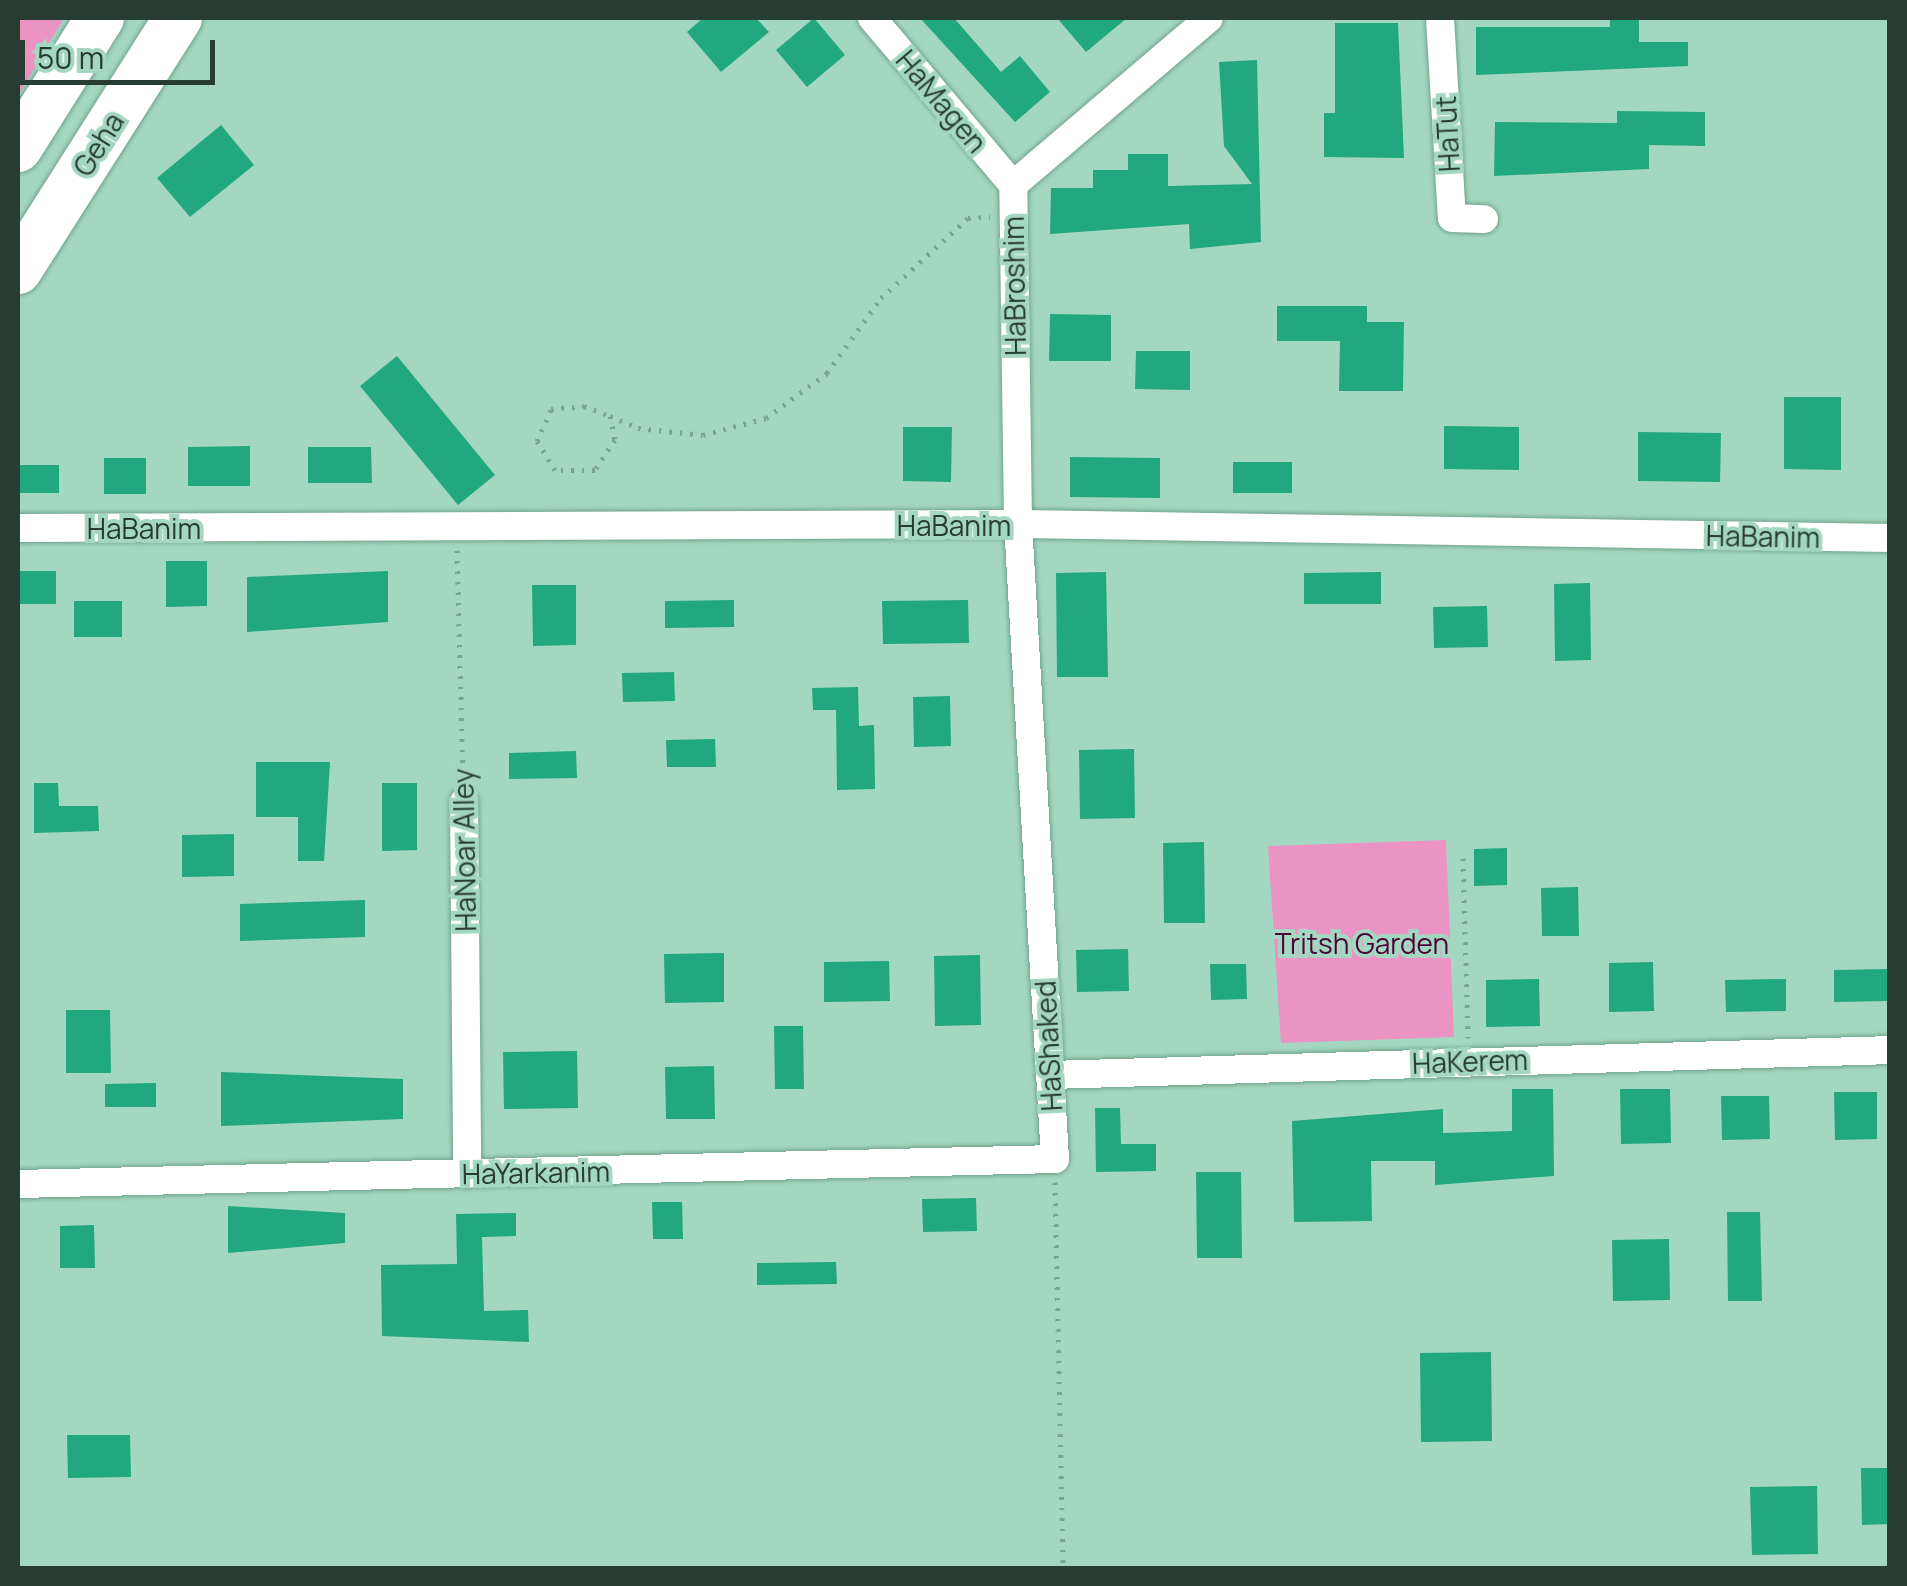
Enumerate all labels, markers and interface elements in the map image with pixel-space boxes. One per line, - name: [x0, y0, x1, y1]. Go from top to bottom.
- scale bar: [25, 20, 220, 82]
- text: 50 m: [37, 37, 104, 78]
- street label: HaMagen: [890, 43, 994, 159]
- street label: HaTut: [1428, 95, 1466, 173]
- street label: Geha: [66, 106, 130, 182]
- street label: HaBroshim: [996, 216, 1032, 356]
- street label: HaBanim: [897, 508, 1011, 542]
- street label: HaBanim: [87, 511, 201, 545]
- street label: HaBanim: [1706, 518, 1820, 554]
- street label: HaNoar Alley: [446, 768, 482, 932]
- park label: Tritsh Garden: [1275, 926, 1449, 960]
- street label: HaShaked: [1028, 980, 1068, 1112]
- street label: HaKerem: [1411, 1042, 1529, 1080]
- street label: HaYarkanim: [462, 1154, 610, 1190]

